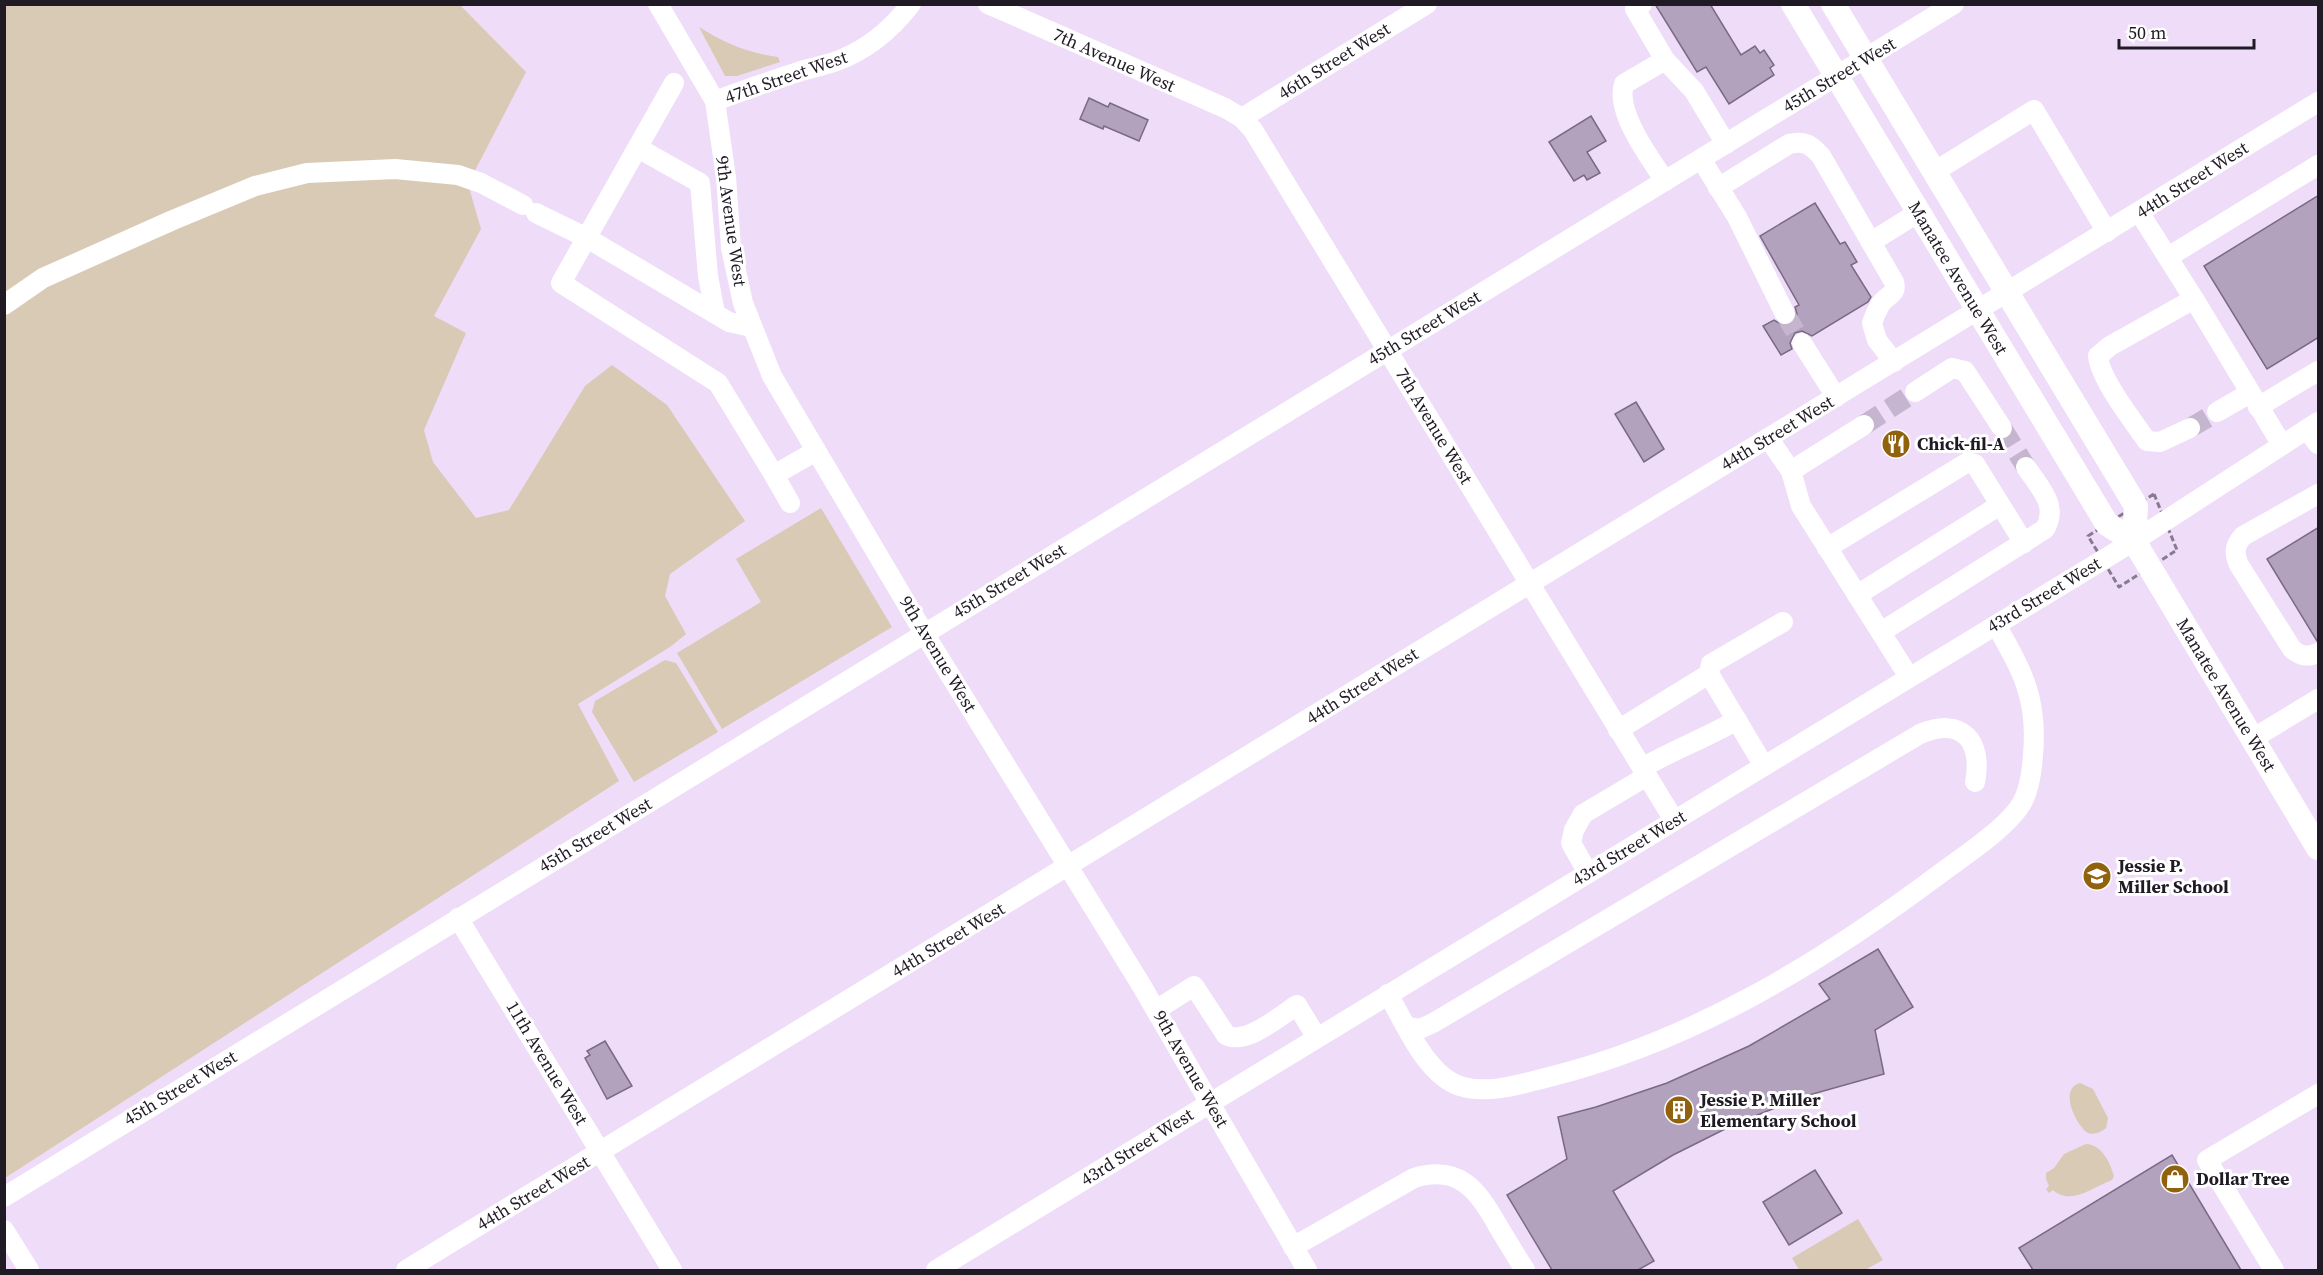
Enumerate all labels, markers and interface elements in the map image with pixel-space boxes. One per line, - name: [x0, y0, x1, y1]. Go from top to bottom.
- scale bar: [2119, 12, 2254, 50]
- street label: 46th Street West: [1273, 16, 1395, 105]
- text: 50 m: [2128, 20, 2166, 45]
- street label: 7th Avenue West: [1049, 21, 1179, 98]
- street label: 45th Street West: [1777, 31, 1900, 118]
- street label: 47th Street West: [721, 44, 851, 109]
- street label: 44th Street West: [2131, 135, 2253, 224]
- street label: 9th Avenue West: [710, 154, 753, 288]
- street label: Manatee Avenue West: [1903, 196, 2014, 359]
- street label: 45th Street West: [1362, 284, 1485, 371]
- street label: 7th Avenue West: [1390, 363, 1479, 489]
- street label: 44th Street West: [1715, 389, 1838, 476]
- restaurant icon: Chick-fil-A: [1880, 428, 1912, 460]
- place label: Chick-fil-A: [1917, 431, 2005, 456]
- street label: 45th Street West: [947, 537, 1070, 624]
- street label: 43rd Street West: [1982, 551, 2106, 638]
- street label: 9th Avenue West: [894, 591, 983, 717]
- street label: Manatee Avenue West: [2171, 613, 2282, 776]
- street label: 44th Street West: [1301, 641, 1423, 730]
- street label: 45th Street West: [533, 791, 656, 878]
- street label: 43rd Street West: [1567, 804, 1691, 891]
- place label: Jessie P. Miller School: [2117, 853, 2229, 899]
- school or university icon: Jessie P. Miller School: [2081, 860, 2113, 892]
- street label: 44th Street West: [886, 896, 1009, 983]
- street label: 11th Avenue West: [501, 996, 594, 1130]
- street label: 9th Avenue West: [1148, 1006, 1235, 1132]
- street label: 45th Street West: [118, 1044, 241, 1131]
- place label: Jessie P. Miller Elementary School: [1699, 1087, 1857, 1133]
- building icon: Jessie P. Miller Elementary School: [1663, 1094, 1695, 1126]
- street label: 43rd Street West: [1075, 1102, 1198, 1191]
- street label: 44th Street West: [471, 1149, 594, 1236]
- shop icon: Dollar Tree: [2159, 1163, 2191, 1195]
- place label: Dollar Tree: [2196, 1166, 2289, 1191]

